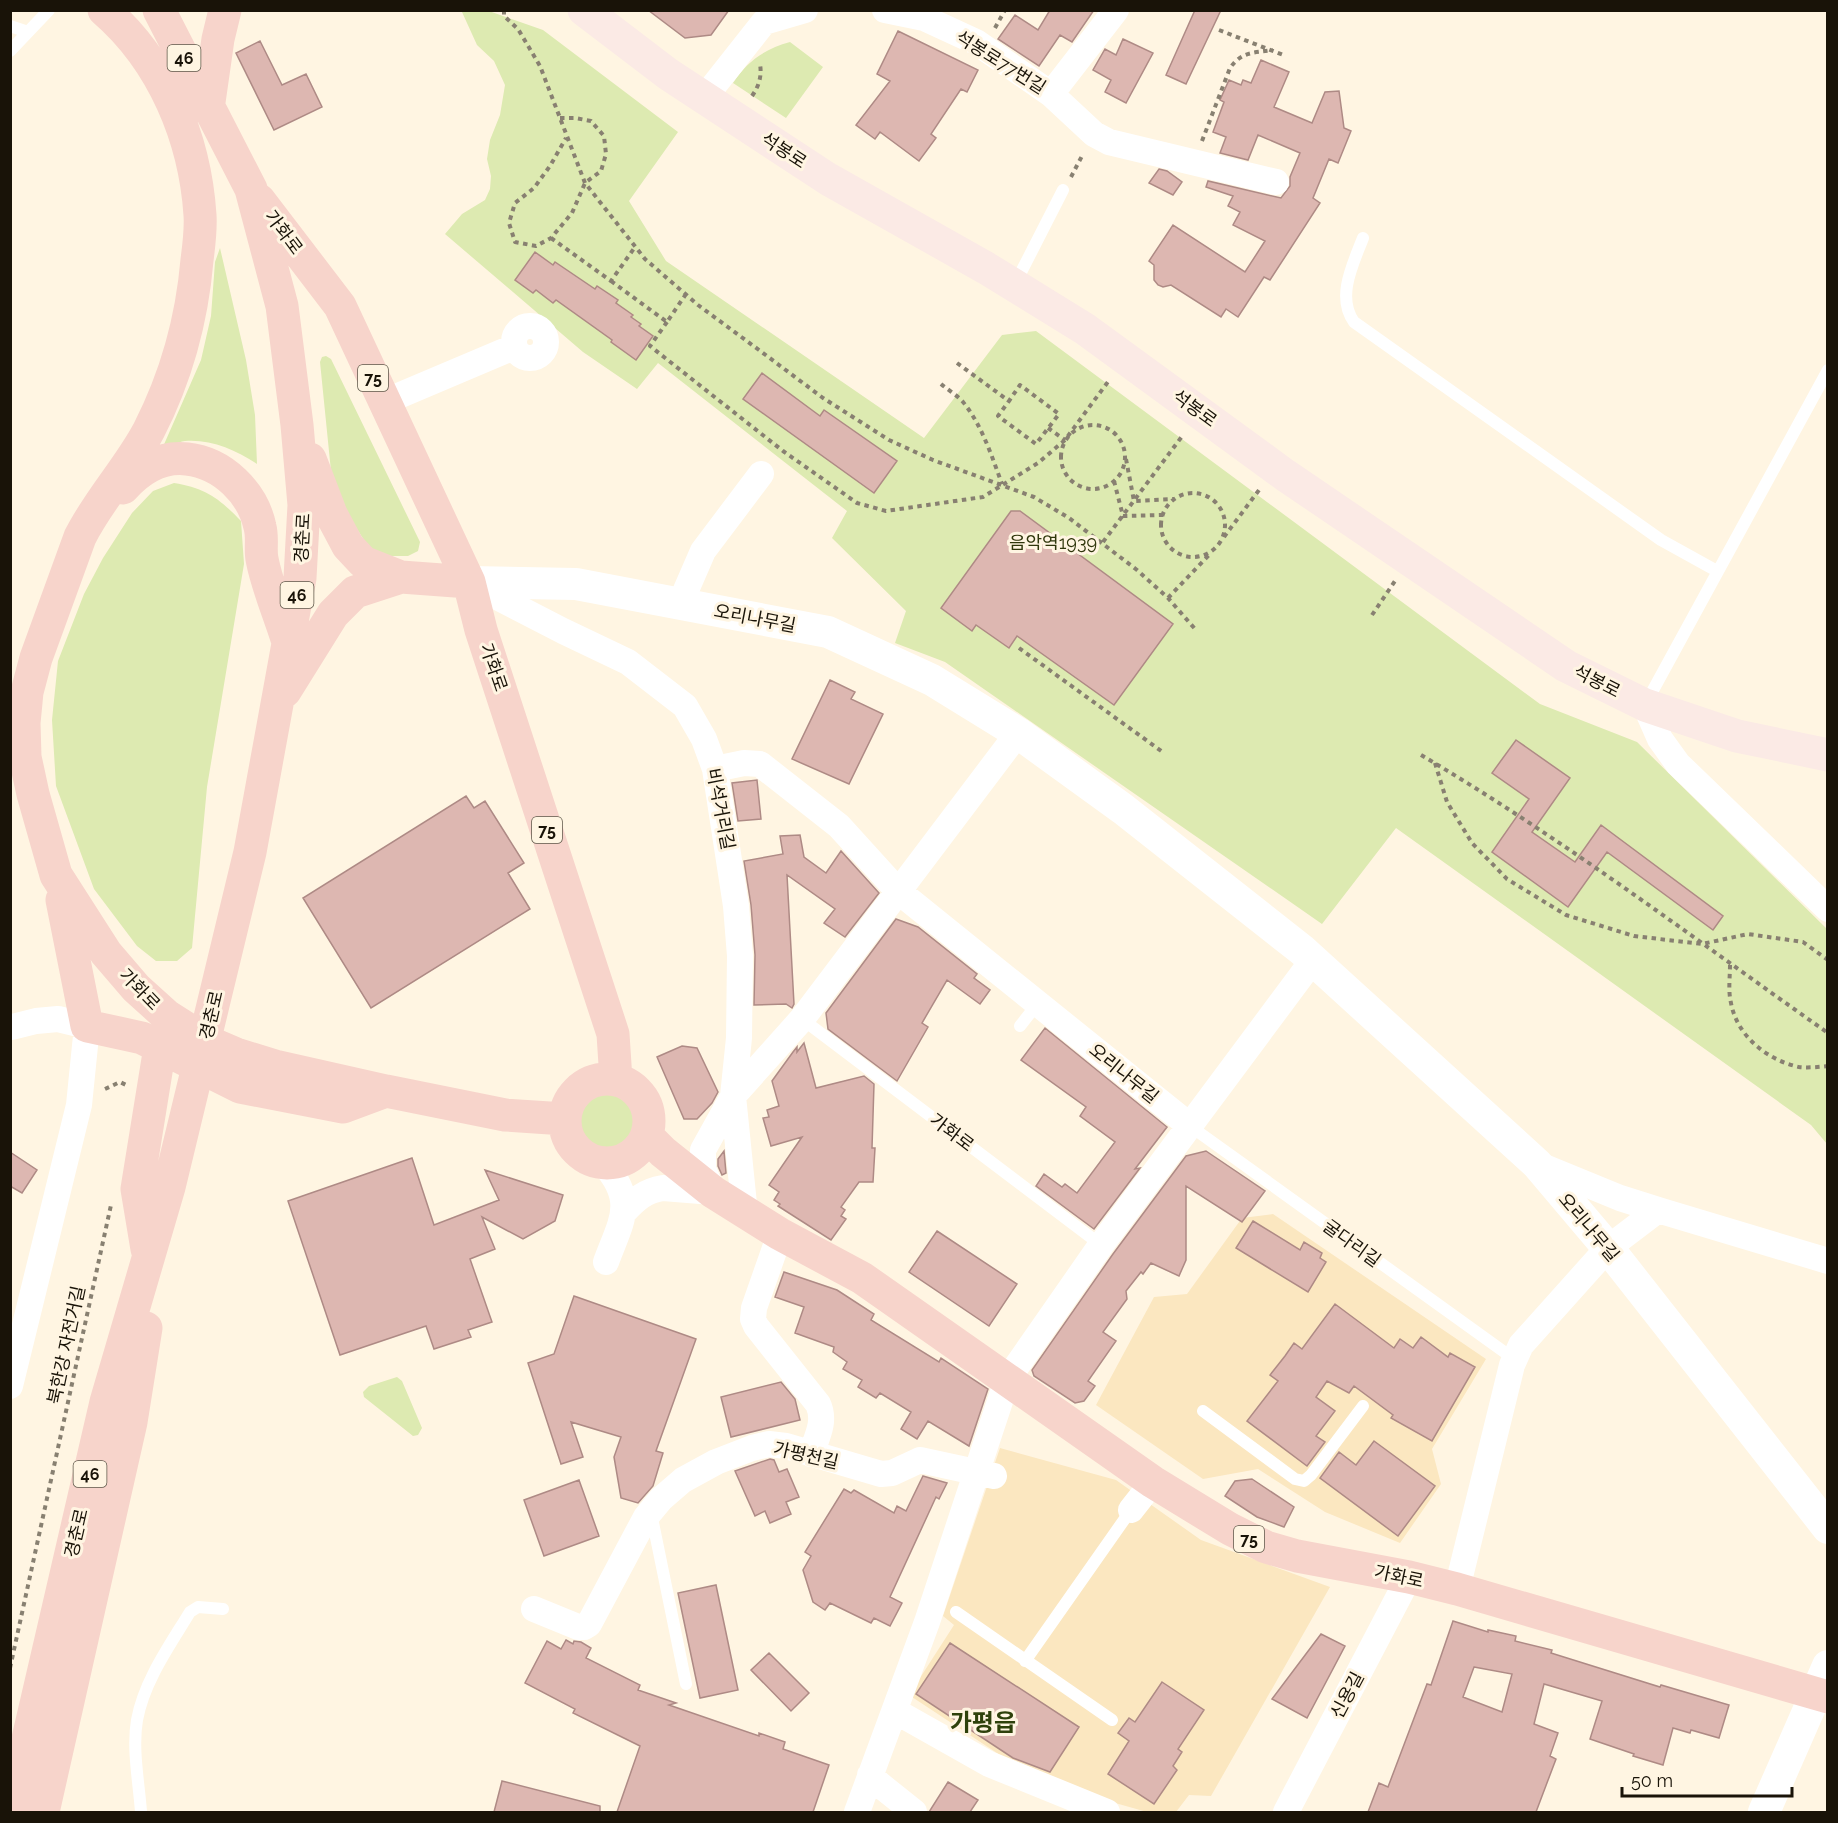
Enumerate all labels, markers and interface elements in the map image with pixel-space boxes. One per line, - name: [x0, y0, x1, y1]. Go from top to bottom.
- street label: 석봉로77번길: [952, 26, 1050, 98]
- road number: 46: [168, 45, 201, 71]
- street label: 석봉로: [757, 128, 811, 172]
- street label: 가화로: [261, 206, 307, 258]
- road number: 75: [358, 365, 388, 391]
- street label: 석봉로: [1169, 385, 1221, 431]
- street label: 경춘로: [290, 513, 314, 563]
- park label: 음악역1939: [1009, 532, 1097, 553]
- road number: 46: [280, 582, 314, 608]
- street label: 오리나무길: [712, 600, 798, 636]
- street label: 가화로: [476, 640, 512, 694]
- street label: 석봉로: [1570, 660, 1624, 702]
- street label: 비석거리길: [703, 766, 739, 852]
- road number: 75: [532, 817, 562, 843]
- street label: 가화로: [115, 964, 165, 1014]
- street label: 경춘로: [195, 988, 227, 1042]
- street label: 오리나무길: [1085, 1039, 1163, 1107]
- street label: 가화로: [926, 1109, 978, 1155]
- street label: 오리나무길: [1554, 1189, 1624, 1265]
- street label: 굴다리길: [1319, 1215, 1385, 1271]
- street label: 북한강 자전거길: [43, 1284, 89, 1406]
- street label: 가평천길: [771, 1437, 841, 1473]
- road number: 46: [74, 1461, 106, 1487]
- street label: 경춘로: [60, 1506, 92, 1560]
- road number: 75: [1234, 1526, 1264, 1552]
- street label: 가화로: [1373, 1561, 1425, 1591]
- street label: 신용길: [1326, 1668, 1368, 1722]
- district label: 가평읍: [950, 1708, 1016, 1737]
- scale bar: [1622, 1760, 1792, 1798]
- text: 50 m: [1631, 1770, 1673, 1791]

